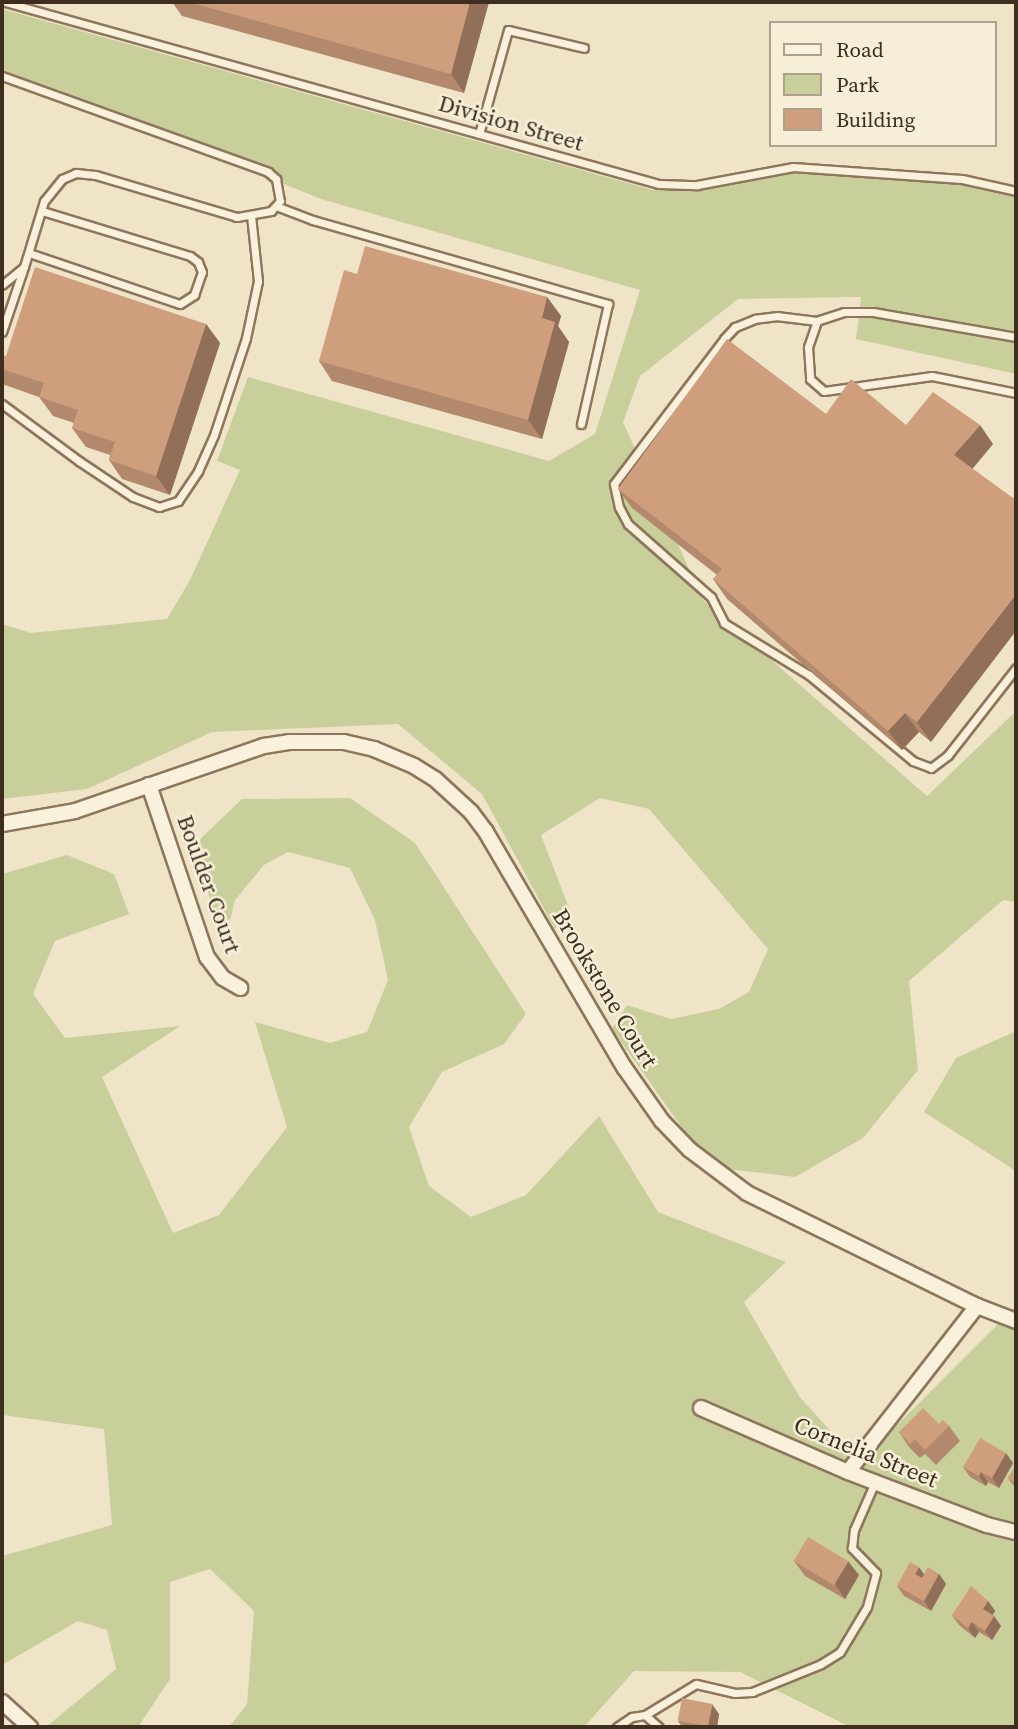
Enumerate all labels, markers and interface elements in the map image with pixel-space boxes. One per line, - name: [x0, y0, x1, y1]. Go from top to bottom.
- legend: [769, 21, 997, 147]
- text: Road: [836, 35, 884, 64]
- text: Park: [836, 70, 879, 99]
- street label: Division Street: [435, 89, 587, 157]
- text: Building: [836, 105, 915, 134]
- street label: Boulder Court: [171, 811, 247, 957]
- street label: Brookstone Court: [547, 904, 663, 1072]
- street label: Cornelia Street: [790, 1411, 942, 1493]

